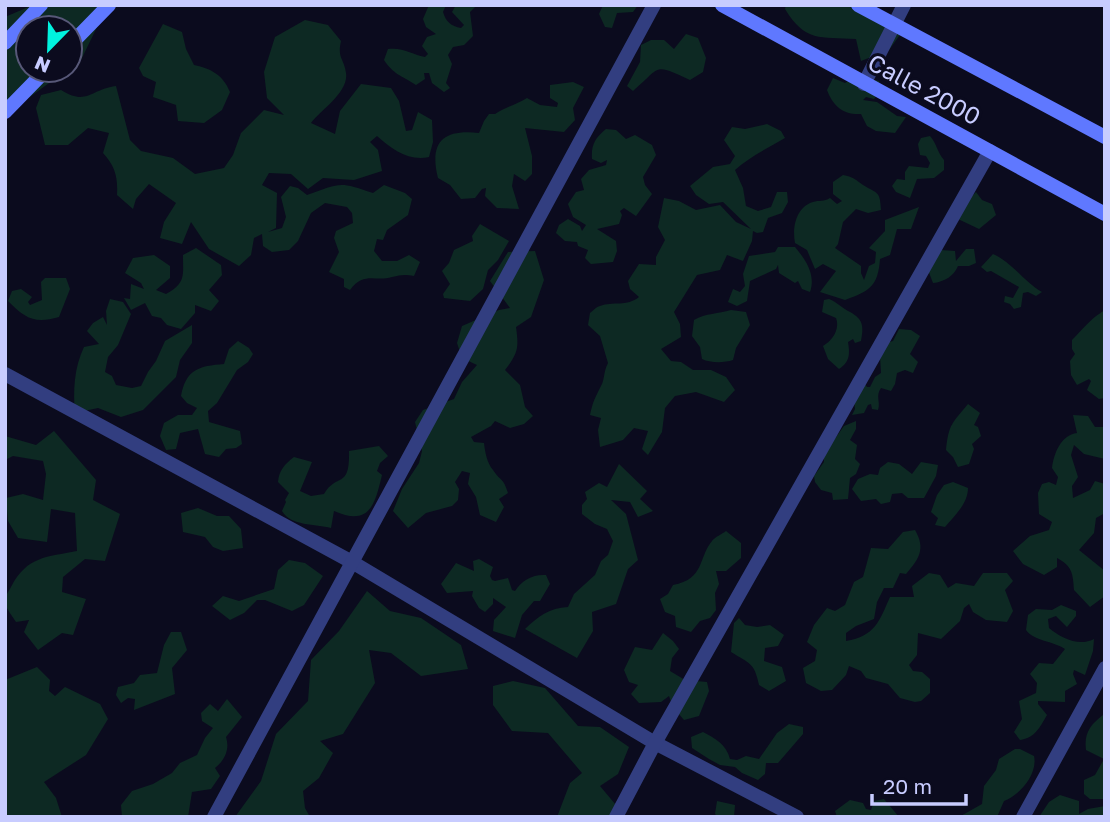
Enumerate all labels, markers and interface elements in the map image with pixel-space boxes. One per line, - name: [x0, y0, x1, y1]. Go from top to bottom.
- north arrow: [14, 14, 84, 84]
- street label: Calle 2000: [863, 47, 986, 130]
- text: N: [31, 52, 53, 79]
- scale bar: [872, 762, 967, 806]
- text: 20 m: [883, 773, 932, 799]

